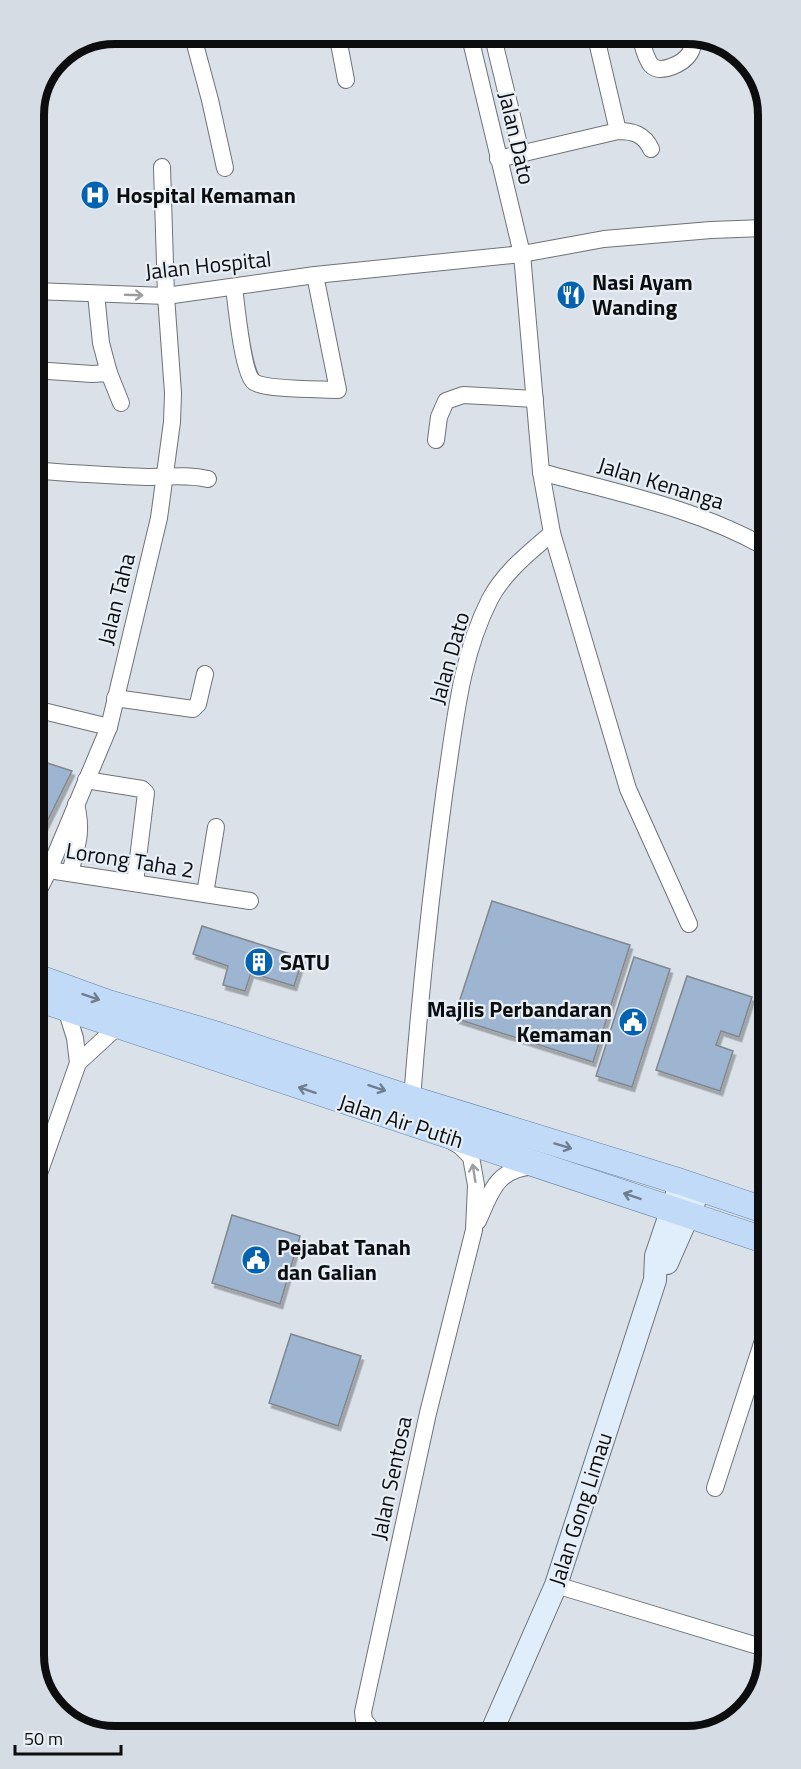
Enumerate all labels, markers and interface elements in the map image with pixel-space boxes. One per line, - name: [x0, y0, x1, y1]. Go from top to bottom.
- street label: Jalan Dato: [490, 88, 544, 188]
- place label: Hospital Kemaman: [116, 178, 296, 212]
- hospital icon: Hospital Kemaman: [79, 179, 111, 211]
- street label: Jalan Hospital: [143, 241, 273, 289]
- place label: Nasi Ayam Wanding: [592, 265, 693, 324]
- restaurant icon: Nasi Ayam Wanding: [555, 279, 587, 311]
- one-way arrow: [124, 290, 144, 301]
- street label: Jalan Kenanga: [594, 448, 728, 518]
- street label: Jalan Taha: [88, 549, 144, 649]
- street label: Jalan Dato: [420, 608, 478, 708]
- street label: Lorong Taha 2: [63, 833, 197, 887]
- place label: SATU: [280, 945, 330, 979]
- building icon: SATU: [243, 946, 275, 978]
- one-way arrow: [81, 992, 100, 1003]
- place label: Majlis Perbandaran Kemaman: [427, 992, 612, 1051]
- public building icon: Majlis Perbandaran Kemaman: [617, 1006, 649, 1038]
- one-way arrow: [298, 1083, 317, 1094]
- one-way arrow: [367, 1083, 386, 1094]
- street label: Jalan Air Putih: [334, 1085, 468, 1157]
- one-way arrow: [553, 1141, 572, 1152]
- one-way arrow: [468, 1164, 479, 1184]
- one-way arrow: [623, 1190, 642, 1201]
- place label: Pejabat Tanah dan Galian: [277, 1230, 411, 1289]
- public building icon: Pejabat Tanah dan Galian: [240, 1244, 272, 1276]
- street label: Jalan Sentosa: [361, 1413, 421, 1543]
- street label: Jalan Gong Limau: [539, 1428, 621, 1590]
- scale bar: [15, 1718, 122, 1756]
- text: 50 m: [24, 1725, 63, 1752]

